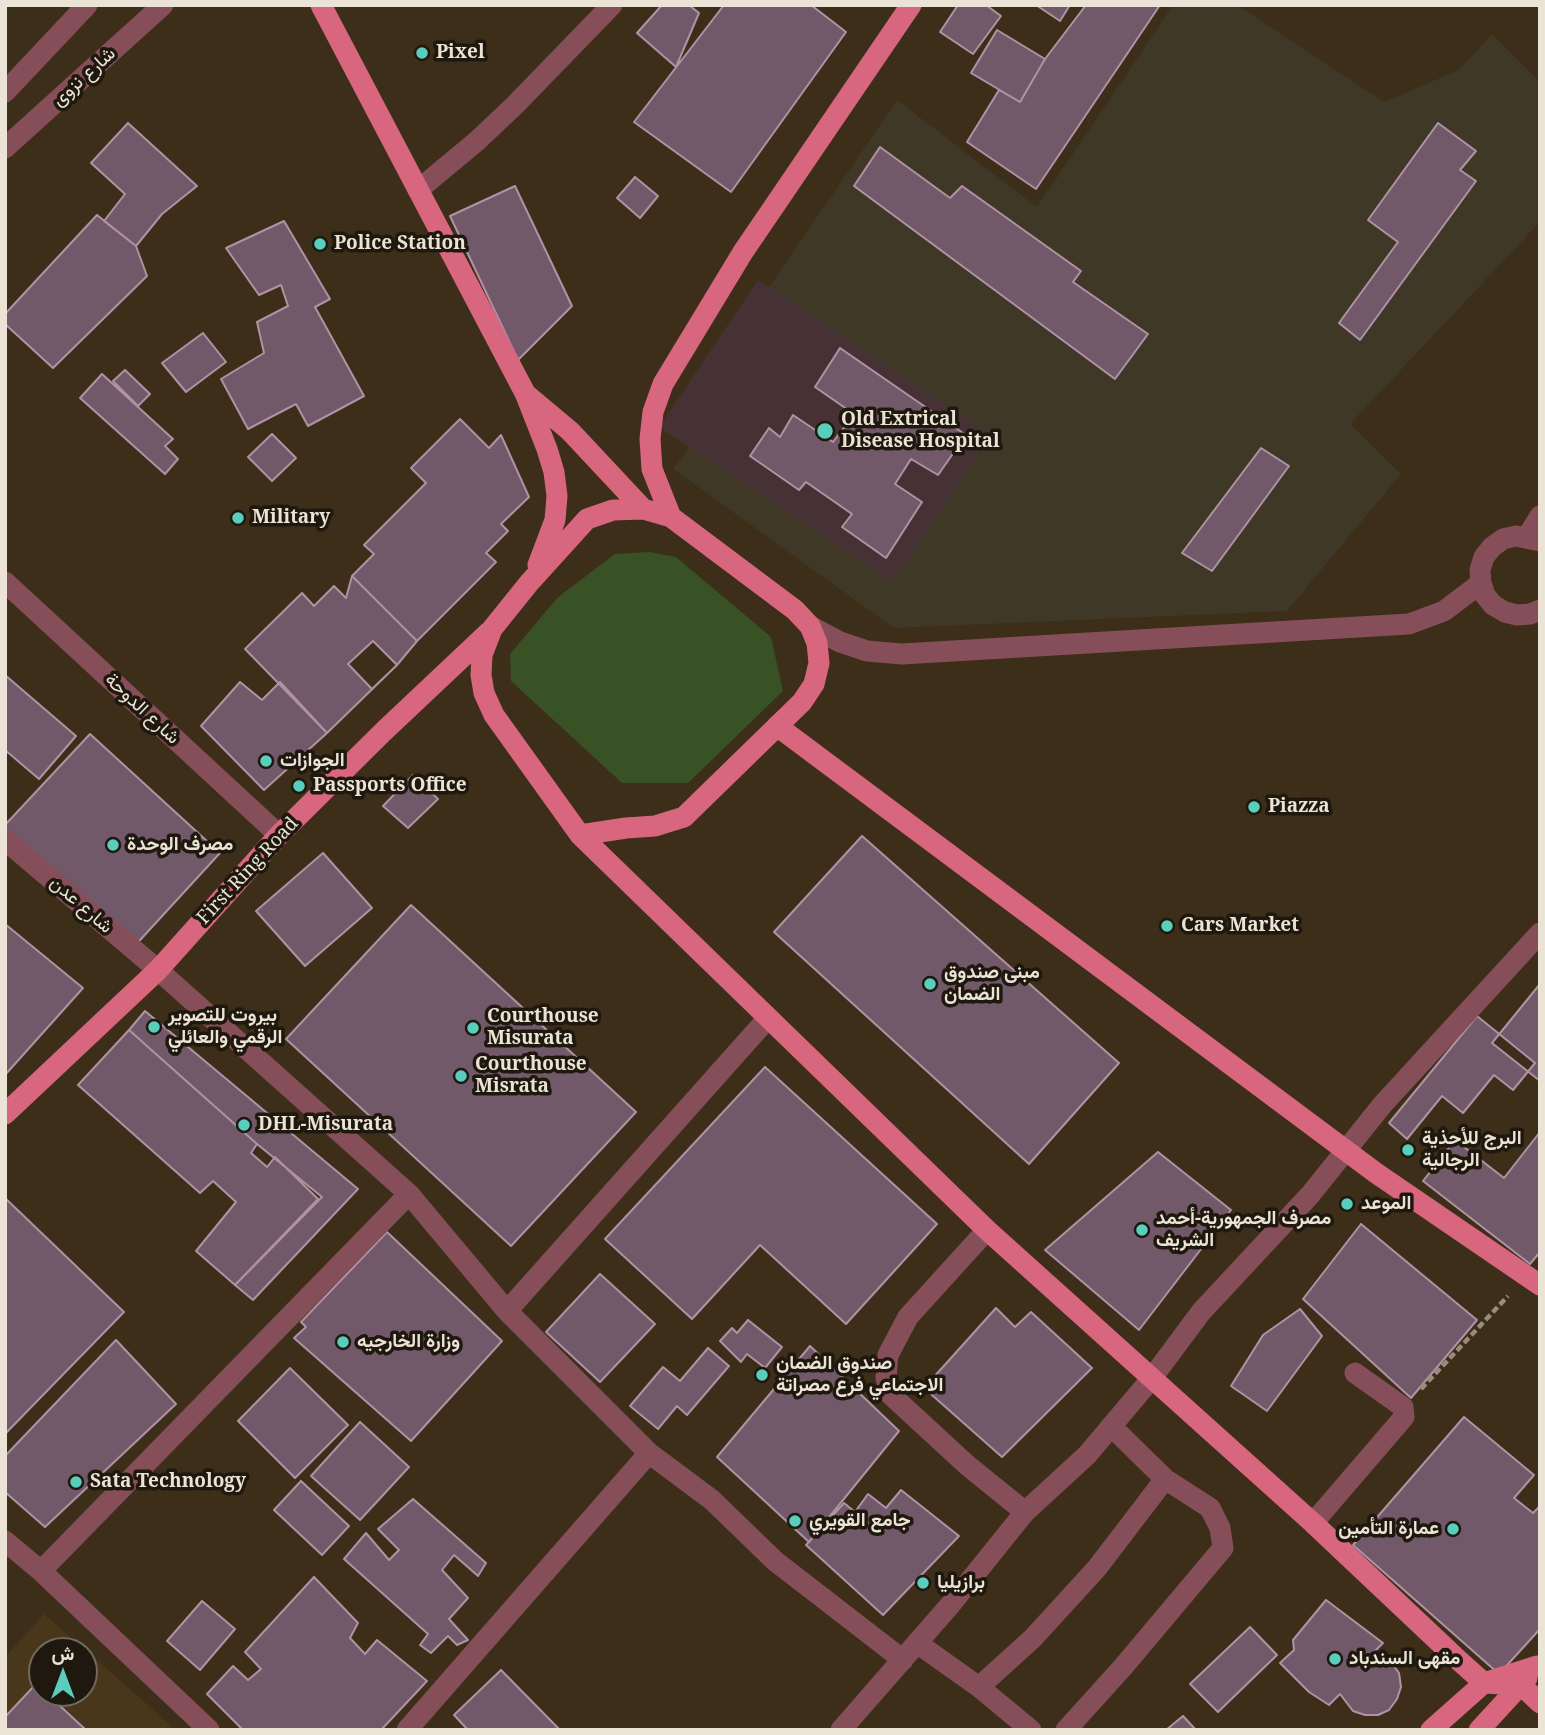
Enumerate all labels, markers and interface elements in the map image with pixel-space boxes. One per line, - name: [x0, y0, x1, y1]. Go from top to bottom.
- place label: Pixel: [436, 42, 485, 64]
- street label: شارع نزوى: [48, 43, 120, 111]
- marker: Pixel: [414, 45, 430, 61]
- place label: Police Station: [334, 233, 466, 255]
- marker: Police Station: [312, 236, 328, 252]
- place label: Old Extrical Disease Hospital: [841, 409, 1000, 453]
- marker: Old Extrical Disease Hospital: [815, 421, 835, 441]
- place label: Military: [252, 507, 330, 529]
- marker: Military: [230, 510, 246, 526]
- street label: شارع الدوحة: [100, 669, 184, 749]
- place label: الجوازات: [280, 750, 345, 772]
- marker: الجوازات: [258, 753, 274, 769]
- place label: Passports Office: [313, 775, 467, 797]
- marker: Passports Office: [291, 778, 307, 794]
- place label: Piazza: [1268, 796, 1330, 818]
- marker: Piazza: [1246, 799, 1262, 815]
- street label: First Ring Road: [193, 813, 303, 929]
- place label: مصرف الوحدة: [127, 834, 233, 856]
- marker: مصرف الوحدة: [105, 837, 121, 853]
- street label: شارع عدن: [45, 871, 117, 939]
- place label: Cars Market: [1181, 915, 1299, 937]
- marker: Cars Market: [1159, 918, 1175, 934]
- place label: مبنى صندوق الضمان: [944, 962, 1040, 1006]
- marker: مبنى صندوق الضمان: [922, 976, 938, 992]
- place label: بيروت للتصوير الرقمي والعائلي: [168, 1005, 282, 1049]
- place label: Courthouse Misurata: [487, 1006, 599, 1050]
- marker: بيروت للتصوير الرقمي والعائلي: [146, 1019, 162, 1035]
- marker: Courthouse Misurata: [465, 1020, 481, 1036]
- place label: Courthouse Misrata: [475, 1054, 587, 1098]
- marker: Courthouse Misrata: [453, 1068, 469, 1084]
- place label: DHL-Misurata: [258, 1114, 393, 1136]
- marker: DHL-Misurata: [236, 1117, 252, 1133]
- place label: البرج للأحذية الرجالية: [1422, 1128, 1522, 1172]
- marker: البرج للأحذية الرجالية: [1400, 1142, 1416, 1158]
- place label: الموعد: [1361, 1193, 1412, 1215]
- marker: الموعد: [1339, 1196, 1355, 1212]
- place label: مصرف الجمهورية-أحمد الشريف: [1156, 1208, 1331, 1252]
- marker: مصرف الجمهورية-أحمد الشريف: [1134, 1222, 1150, 1238]
- place label: وزارة الخارجيه: [357, 1331, 460, 1353]
- marker: وزارة الخارجيه: [335, 1334, 351, 1350]
- place label: صندوق الضمان الاجتماعي فرع مصراتة: [776, 1353, 943, 1397]
- marker: صندوق الضمان الاجتماعي فرع مصراتة: [754, 1367, 770, 1383]
- place label: Sata Technology: [90, 1471, 246, 1493]
- marker: Sata Technology: [68, 1474, 84, 1490]
- place label: جامع القويري: [809, 1510, 911, 1532]
- marker: جامع القويري: [787, 1513, 803, 1529]
- place label: عمارة التأمين: [1338, 1518, 1439, 1540]
- marker: عمارة التأمين: [1445, 1521, 1461, 1537]
- place label: برازيليا: [937, 1572, 985, 1594]
- marker: برازيليا: [915, 1575, 931, 1591]
- north arrow: [28, 1637, 98, 1707]
- text: ش: [52, 1640, 74, 1666]
- place label: مقهى السندباد: [1349, 1648, 1460, 1670]
- marker: مقهى السندباد: [1327, 1651, 1343, 1667]

